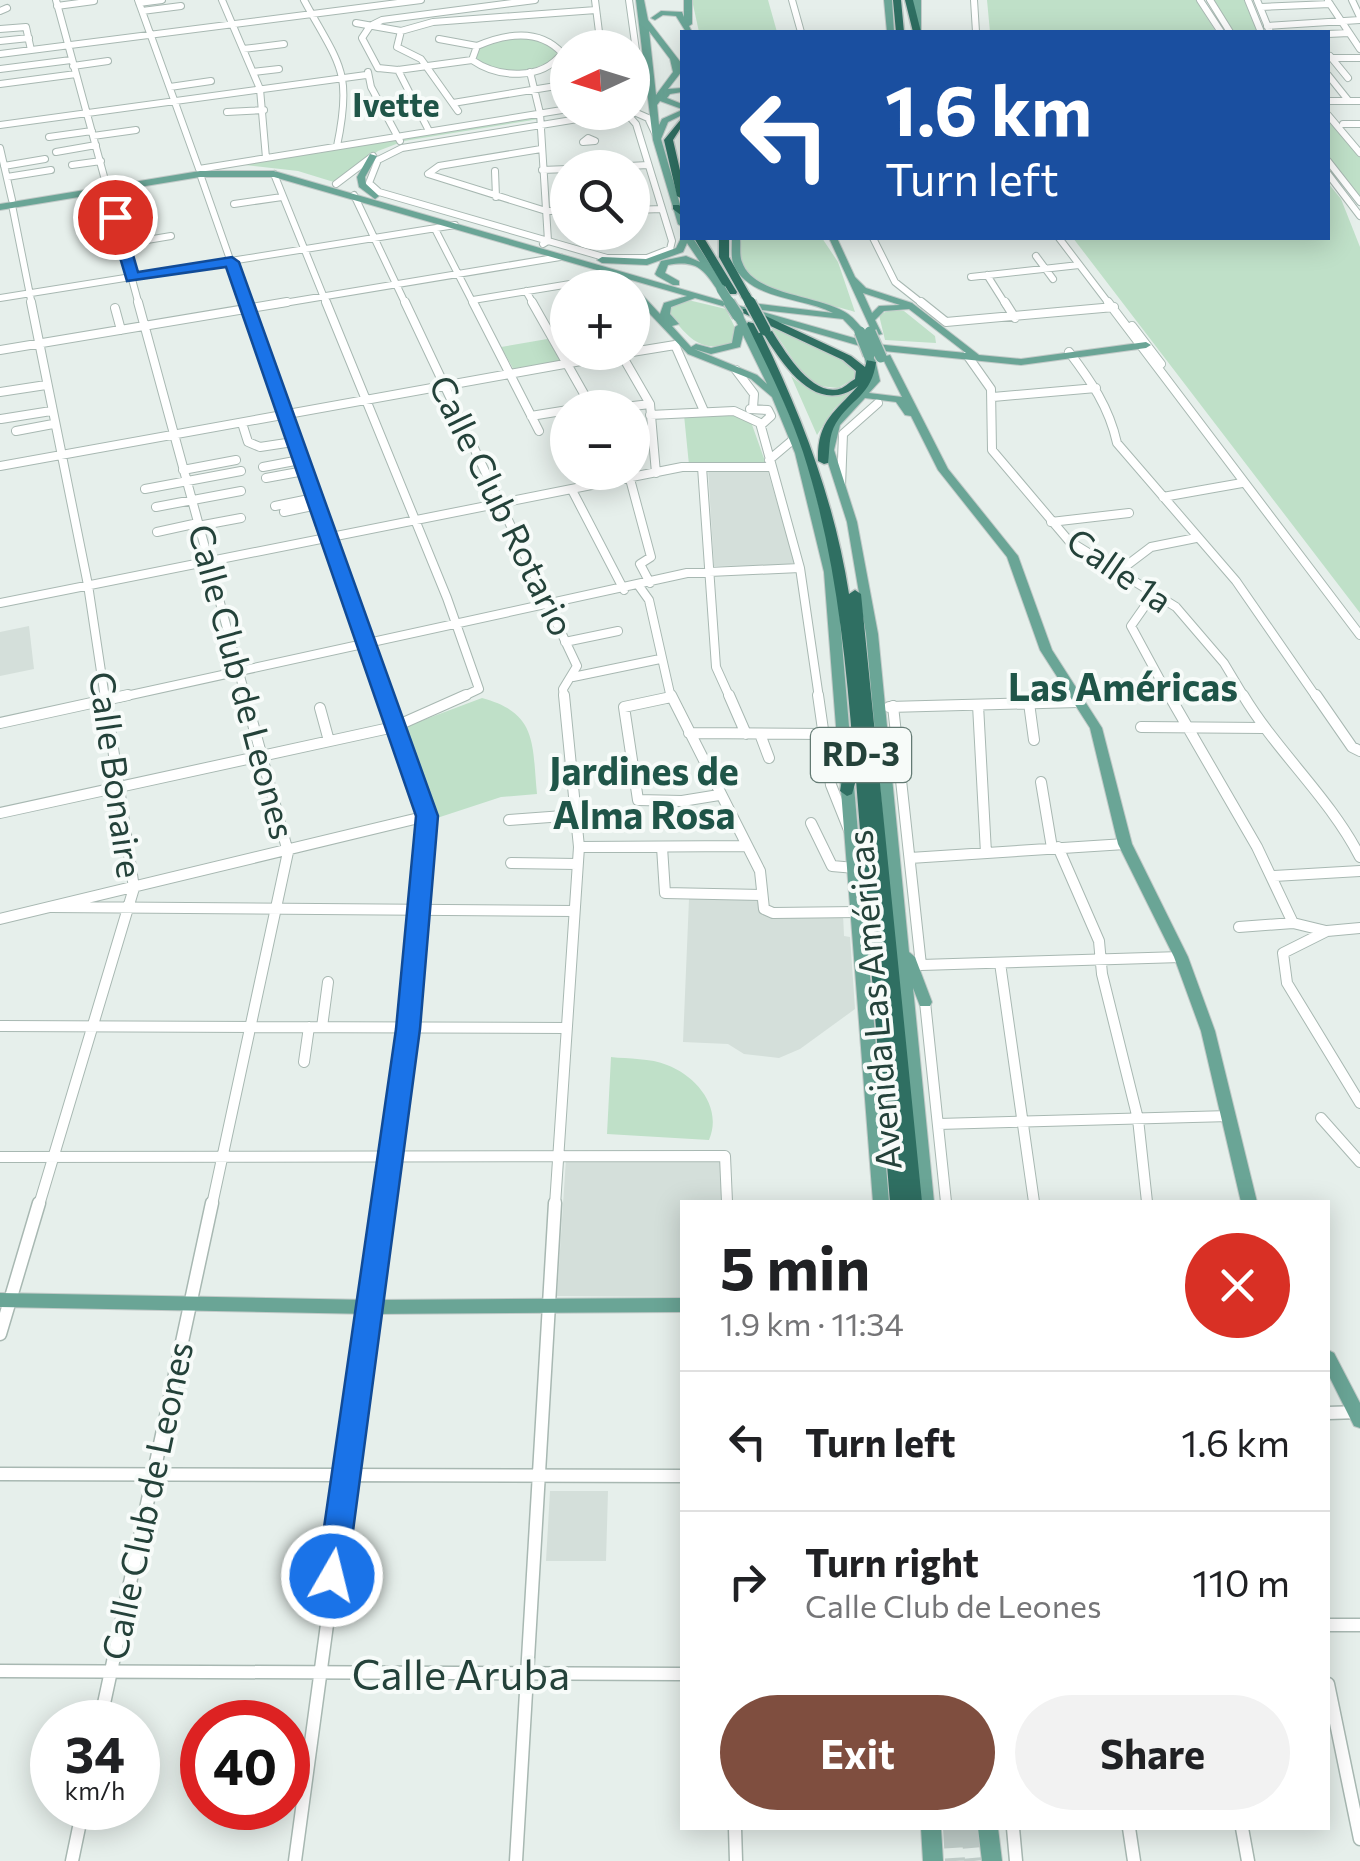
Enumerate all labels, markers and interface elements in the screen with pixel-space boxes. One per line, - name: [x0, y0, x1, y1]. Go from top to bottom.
- north arrow: [550, 30, 650, 130]
- map controls: [550, 30, 650, 490]
- text: 1.6 km: [885, 65, 1092, 150]
- icon: left: [720, 70, 850, 200]
- district label: Ivette: [352, 84, 440, 124]
- button: search: [550, 150, 650, 250]
- text: Turn left: [885, 150, 1059, 205]
- pin: [73, 175, 158, 260]
- icon: arrive: [88, 190, 143, 245]
- button: +: [550, 270, 650, 370]
- street label: Calle Club Rotario: [422, 368, 585, 642]
- button: −: [550, 390, 650, 490]
- street label: Calle 1a: [1060, 517, 1181, 621]
- street label: Calle Club de Leones: [181, 519, 306, 844]
- district label: Las Américas: [1008, 662, 1238, 709]
- street label: Calle Bonaire: [82, 669, 153, 881]
- road number: RD-3: [811, 728, 911, 782]
- district label: Jardines de Alma Rosa: [549, 746, 739, 837]
- street label: Avenida Las Américas: [836, 828, 909, 1172]
- text: 5 min: [720, 1229, 870, 1302]
- button: close: [1185, 1233, 1290, 1338]
- text: 1.9 km · 11:34: [720, 1303, 904, 1343]
- street label: Calle Club de Leones: [91, 1337, 200, 1664]
- icon: left: [720, 1414, 775, 1469]
- text: Turn left: [805, 1418, 956, 1465]
- text: 1.6 km: [1181, 1418, 1290, 1465]
- position arrow: [280, 1524, 384, 1628]
- text: Turn right: [805, 1538, 979, 1585]
- icon: right: [720, 1554, 775, 1609]
- text: 110 m: [1192, 1558, 1290, 1605]
- text: Calle Club de Leones: [805, 1585, 1101, 1625]
- street label: Calle Aruba: [352, 1647, 570, 1699]
- button: Exit: [720, 1695, 995, 1810]
- button: Share: [1015, 1695, 1290, 1810]
- speed limit sign: 40: [180, 1700, 310, 1830]
- text: 34: [65, 1722, 125, 1783]
- text: km/h: [65, 1775, 125, 1805]

